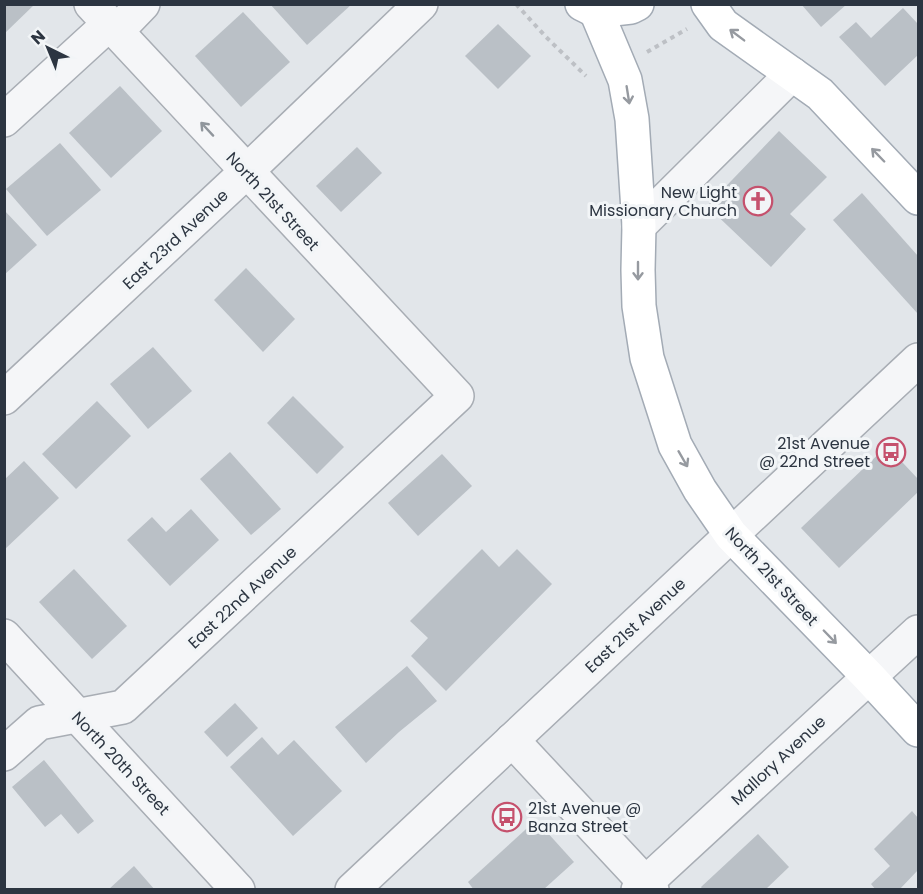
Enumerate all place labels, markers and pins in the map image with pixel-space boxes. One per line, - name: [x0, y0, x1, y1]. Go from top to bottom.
- place label: New Light Missionary Church: [589, 181, 737, 222]
- church icon: New Light Missionary Church: [742, 185, 774, 217]
- place label: 21st Avenue @ 22nd Street: [759, 432, 870, 473]
- bus stop icon: 21st Avenue @ 22nd Street: [875, 436, 907, 468]
- place label: 21st Avenue @ Banza Street: [528, 797, 641, 838]
- bus stop icon: 21st Avenue @ Banza Street: [491, 801, 523, 833]

